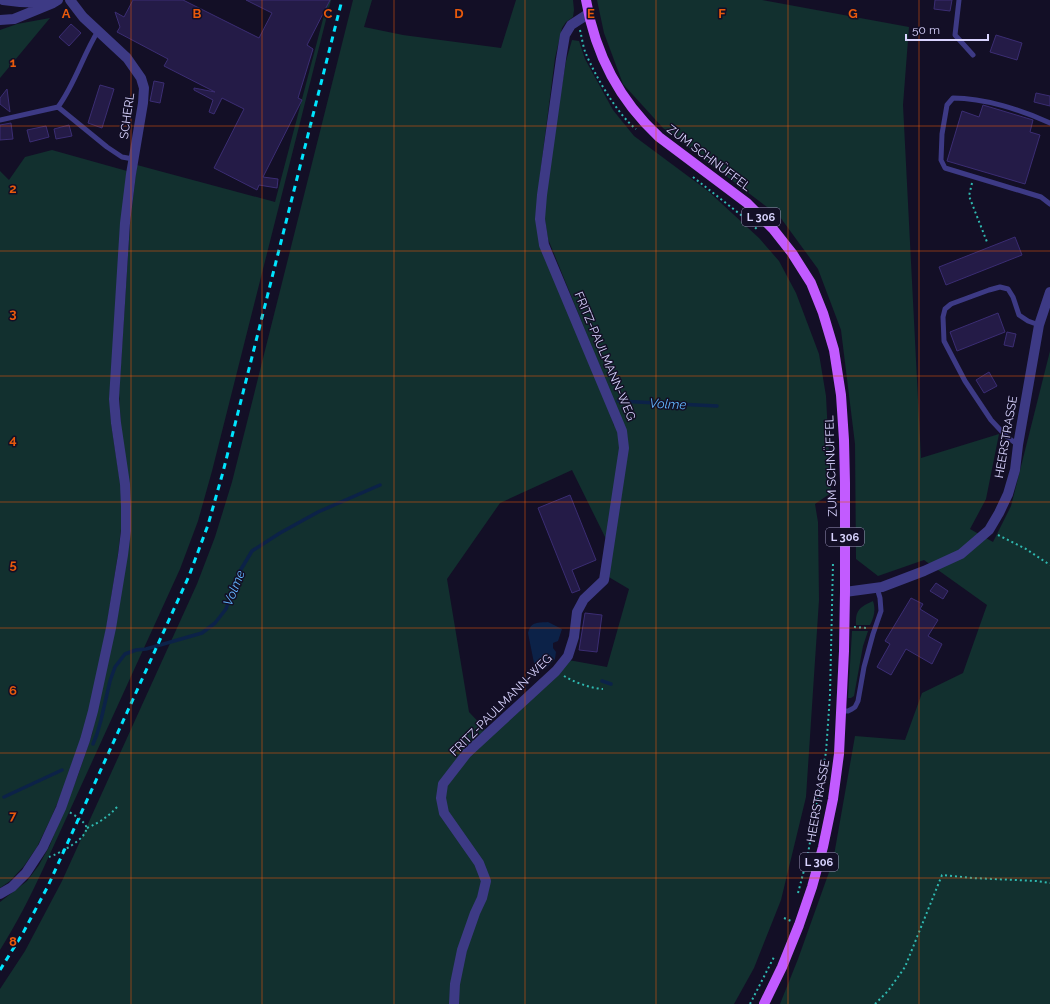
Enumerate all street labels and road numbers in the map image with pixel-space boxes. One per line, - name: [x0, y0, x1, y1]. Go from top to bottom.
- street label: SCHERL: [117, 92, 137, 140]
- street label: ZUM SCHNÜFFEL: [664, 122, 754, 194]
- road number: L 306: [742, 208, 780, 226]
- street label: FRITZ-PAULMANN-WEG: [571, 290, 639, 422]
- street label: HEERSTRASSE: [992, 395, 1020, 479]
- street label: ZUM SCHNÜFFEL: [822, 415, 840, 517]
- road number: L 306: [826, 528, 864, 546]
- street label: FRITZ-PAULMANN-WEG: [447, 651, 555, 759]
- street label: HEERSTRASSE: [804, 759, 832, 843]
- road number: L 306: [800, 853, 838, 871]

